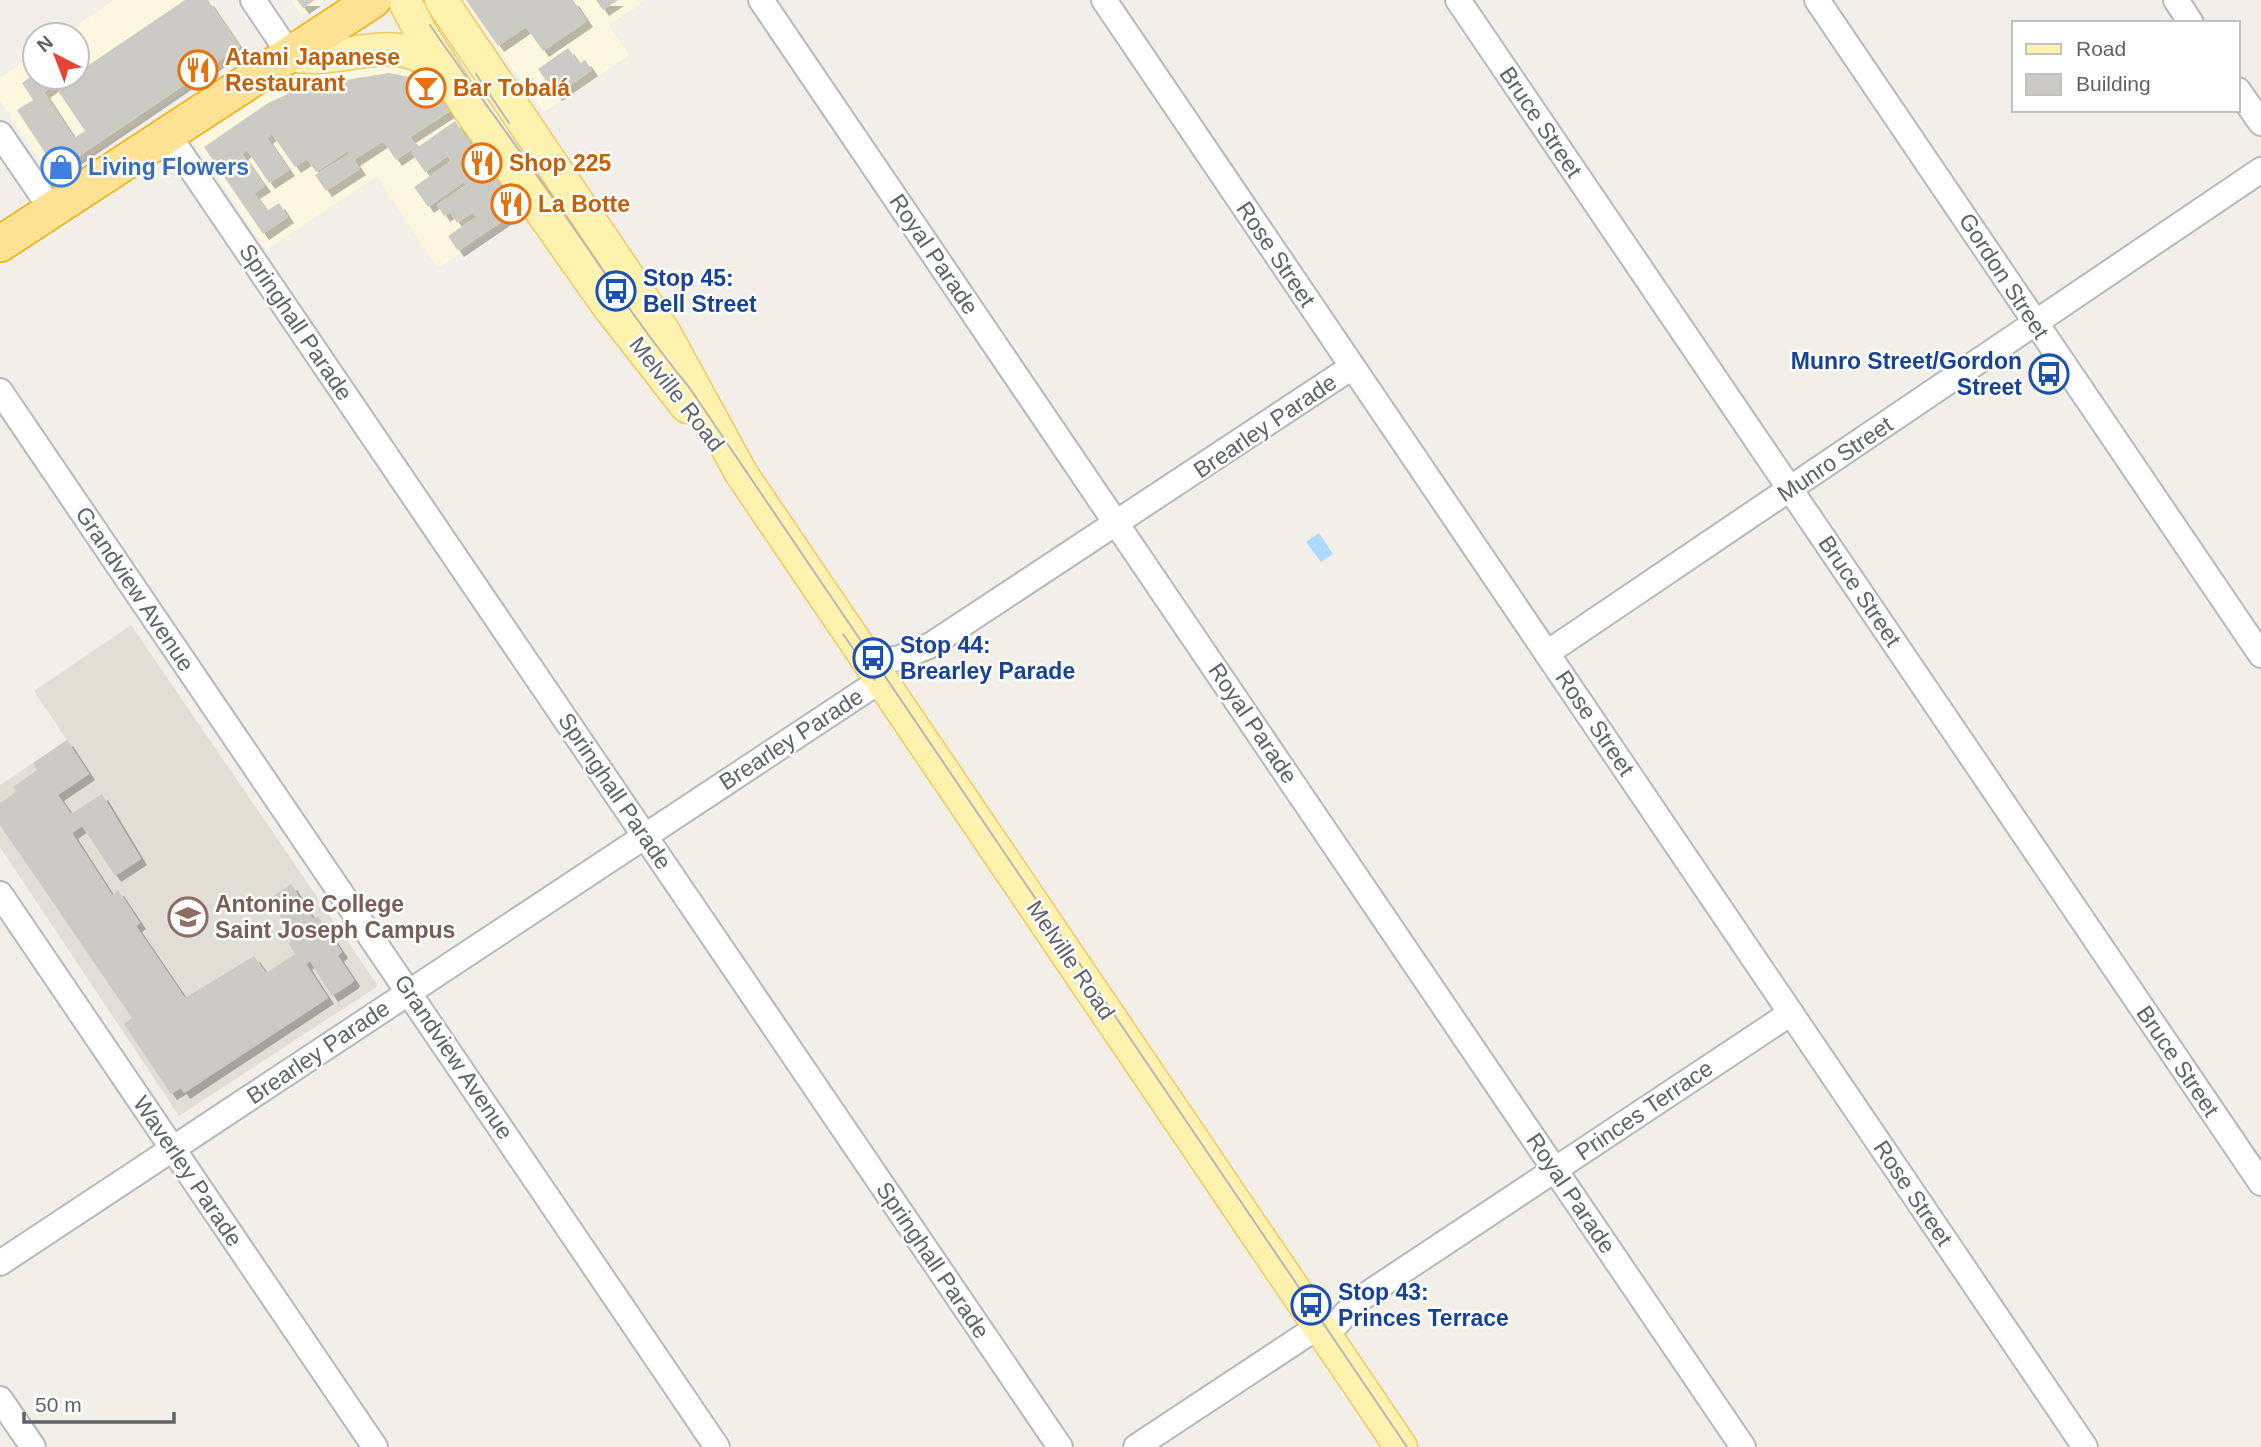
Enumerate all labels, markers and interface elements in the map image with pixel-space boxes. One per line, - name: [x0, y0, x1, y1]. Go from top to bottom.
- north arrow: [21, 21, 91, 91]
- legend: [2012, 21, 2240, 112]
- text: N: [33, 31, 57, 56]
- text: Road: [2076, 37, 2126, 60]
- place label: Atami Japanese Restaurant: [225, 44, 400, 96]
- restaurant icon: Atami Japanese Restaurant: [177, 49, 219, 91]
- street label: Bruce Street: [1494, 62, 1588, 183]
- bar icon: Bar Tobalá: [405, 67, 447, 109]
- text: Building: [2076, 72, 2151, 95]
- place label: Bar Tobalá: [453, 75, 570, 101]
- restaurant icon: Shop 225: [461, 142, 503, 184]
- shop icon: Living Flowers: [40, 146, 82, 188]
- place label: Shop 225: [509, 150, 611, 176]
- place label: Living Flowers: [88, 154, 249, 180]
- restaurant icon: La Botte: [490, 183, 532, 225]
- street label: Royal Parade: [884, 189, 984, 319]
- place label: La Botte: [538, 191, 630, 217]
- street label: Rose Street: [1231, 196, 1321, 312]
- street label: Gordon Street: [1954, 208, 2055, 344]
- street label: Springhall Parade: [234, 239, 358, 405]
- place label: Stop 45: Bell Street: [643, 265, 757, 317]
- bus stop icon: Stop 45: Bell Street: [595, 270, 637, 312]
- street label: Melville Road: [624, 332, 730, 456]
- place label: Munro Street/Gordon Street: [1791, 348, 2022, 400]
- bus stop icon: Munro Street/Gordon Street: [2028, 353, 2070, 395]
- street label: Brearley Parade: [1189, 369, 1341, 483]
- street label: Munro Street: [1773, 411, 1898, 507]
- street label: Grandview Avenue: [70, 502, 200, 676]
- street label: Bruce Street: [1813, 531, 1907, 652]
- place label: Stop 44: Brearley Parade: [900, 632, 1075, 684]
- bus stop icon: Stop 44: Brearley Parade: [852, 637, 894, 679]
- street label: Royal Parade: [1203, 658, 1303, 788]
- street label: Rose Street: [1550, 665, 1640, 781]
- street label: Brearley Parade: [714, 683, 868, 795]
- street label: Springhall Parade: [553, 708, 677, 874]
- place label: Antonine College Saint Joseph Campus: [215, 891, 455, 943]
- school or university icon: Antonine College Saint Joseph Campus: [167, 896, 209, 938]
- street label: Melville Road: [1022, 896, 1120, 1024]
- street label: Grandview Avenue: [389, 970, 519, 1144]
- street label: Brearley Parade: [242, 995, 394, 1109]
- street label: Bruce Street: [2131, 1001, 2225, 1122]
- street label: Princes Terrace: [1571, 1055, 1717, 1165]
- street label: Waverley Parade: [128, 1091, 248, 1251]
- street label: Royal Parade: [1521, 1128, 1621, 1258]
- street label: Rose Street: [1868, 1135, 1958, 1251]
- street label: Springhall Parade: [871, 1177, 995, 1343]
- place label: Stop 43: Princes Terrace: [1338, 1279, 1509, 1331]
- bus stop icon: Stop 43: Princes Terrace: [1290, 1284, 1332, 1326]
- scale bar: [24, 1380, 175, 1424]
- text: 50 m: [35, 1393, 82, 1416]

